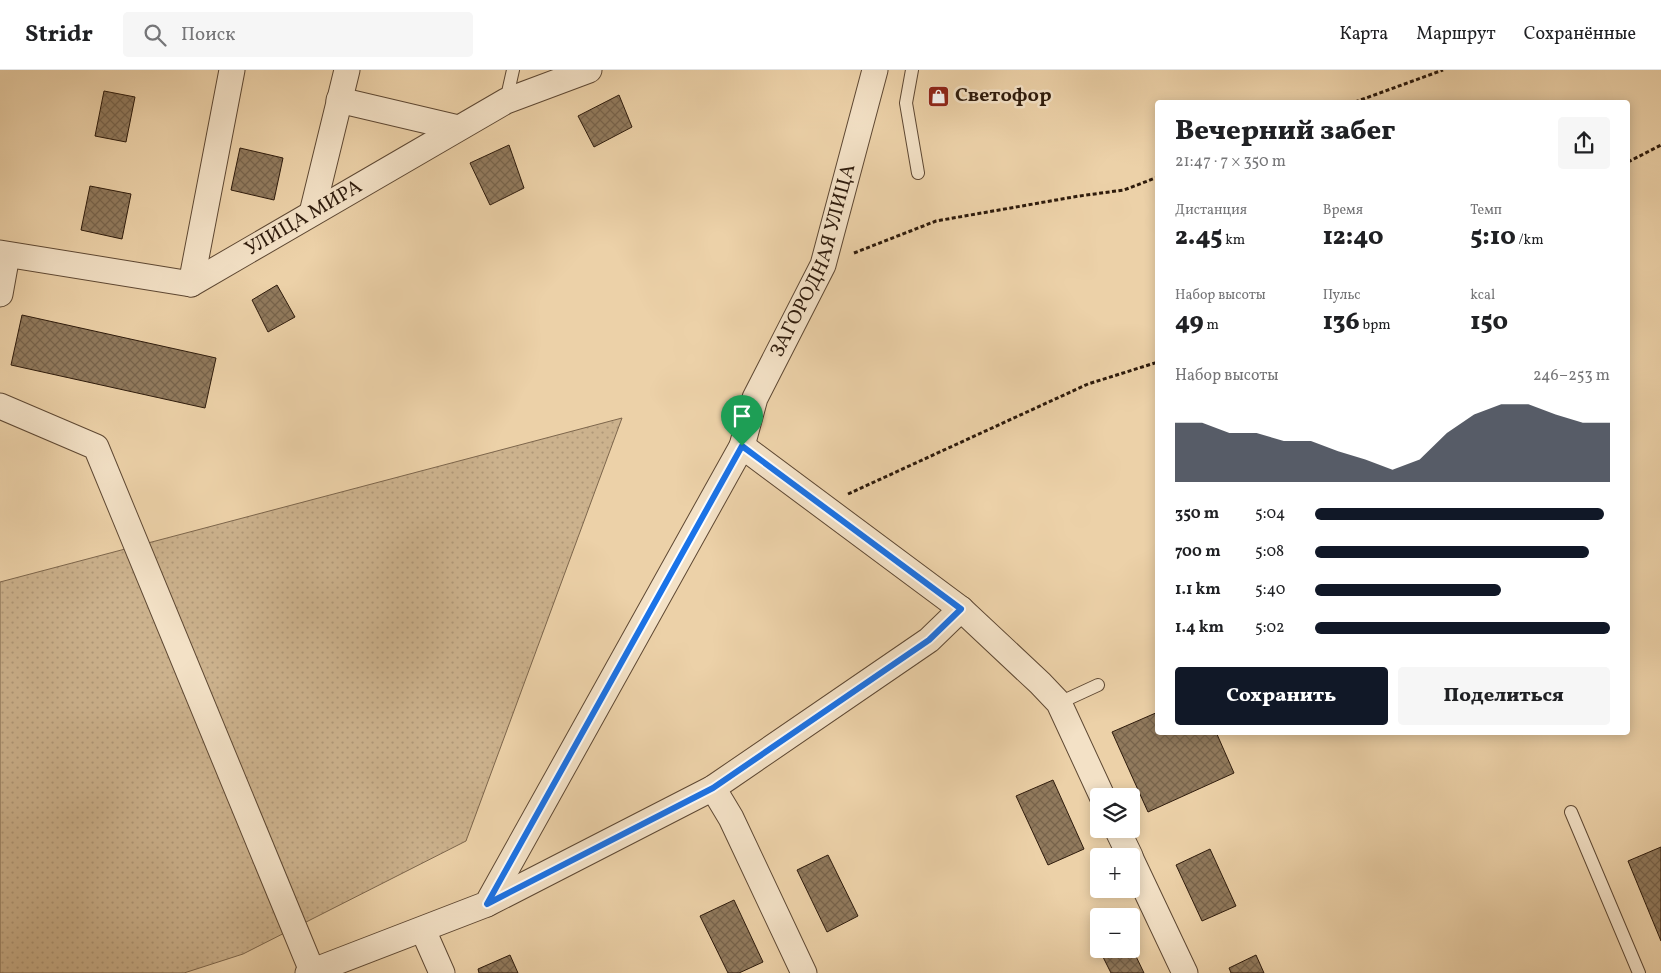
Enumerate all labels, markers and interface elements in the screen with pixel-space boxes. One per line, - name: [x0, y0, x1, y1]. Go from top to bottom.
- search box: [123, 12, 473, 57]
- text: Stridr: [25, 18, 93, 52]
- icon: search: [141, 21, 169, 49]
- text: Поиск: [181, 22, 235, 48]
- text: Карта: [1339, 22, 1388, 47]
- text: Маршрут: [1416, 22, 1496, 47]
- text: Сохранённые: [1524, 22, 1636, 47]
- place label: Светофор: [955, 82, 1052, 110]
- shop icon: Светофор: [927, 84, 951, 108]
- text: Вечерний забег: [1175, 112, 1395, 151]
- button: share: [1558, 117, 1610, 169]
- text: 21:47 · 7 × 350 m: [1175, 151, 1286, 173]
- street label: ЗАГОРОДНАЯ УЛИЦА: [764, 161, 863, 362]
- street label: УЛИЦА МИРА: [240, 173, 368, 264]
- text: Дистанция: [1175, 201, 1247, 220]
- text: Время: [1323, 201, 1363, 220]
- text: Темп: [1470, 201, 1502, 220]
- text: 2.45: [1175, 220, 1222, 255]
- text: 12:40: [1323, 220, 1383, 255]
- text: 5:10: [1470, 220, 1516, 255]
- text: km: [1222, 231, 1245, 250]
- text: /km: [1516, 231, 1544, 250]
- text: Набор высоты: [1175, 286, 1266, 305]
- text: Пульс: [1323, 286, 1360, 305]
- text: kcal: [1470, 286, 1495, 305]
- text: 49: [1175, 305, 1204, 340]
- text: 136: [1323, 305, 1360, 340]
- text: 150: [1470, 305, 1508, 340]
- text: m: [1204, 316, 1219, 335]
- text: bpm: [1360, 316, 1391, 335]
- text: Набор высоты: [1175, 365, 1279, 387]
- text: 246–253 m: [1533, 365, 1610, 387]
- pin: [721, 395, 763, 446]
- icon: arrive: [728, 402, 756, 430]
- text: 350 m: [1175, 503, 1219, 525]
- text: 5:04: [1255, 503, 1285, 525]
- text: 700 m: [1175, 541, 1221, 563]
- text: 5:08: [1255, 541, 1284, 563]
- text: 1.1 km: [1175, 579, 1221, 601]
- text: 5:40: [1255, 579, 1285, 601]
- text: 1.4 km: [1175, 617, 1224, 639]
- text: 5:02: [1255, 617, 1285, 639]
- button: Сохранить: [1175, 667, 1388, 725]
- button: Поделиться: [1398, 667, 1610, 725]
- map controls: [1090, 788, 1140, 958]
- button: layers: [1090, 788, 1140, 838]
- button: +: [1090, 848, 1140, 898]
- button: −: [1090, 908, 1140, 958]

